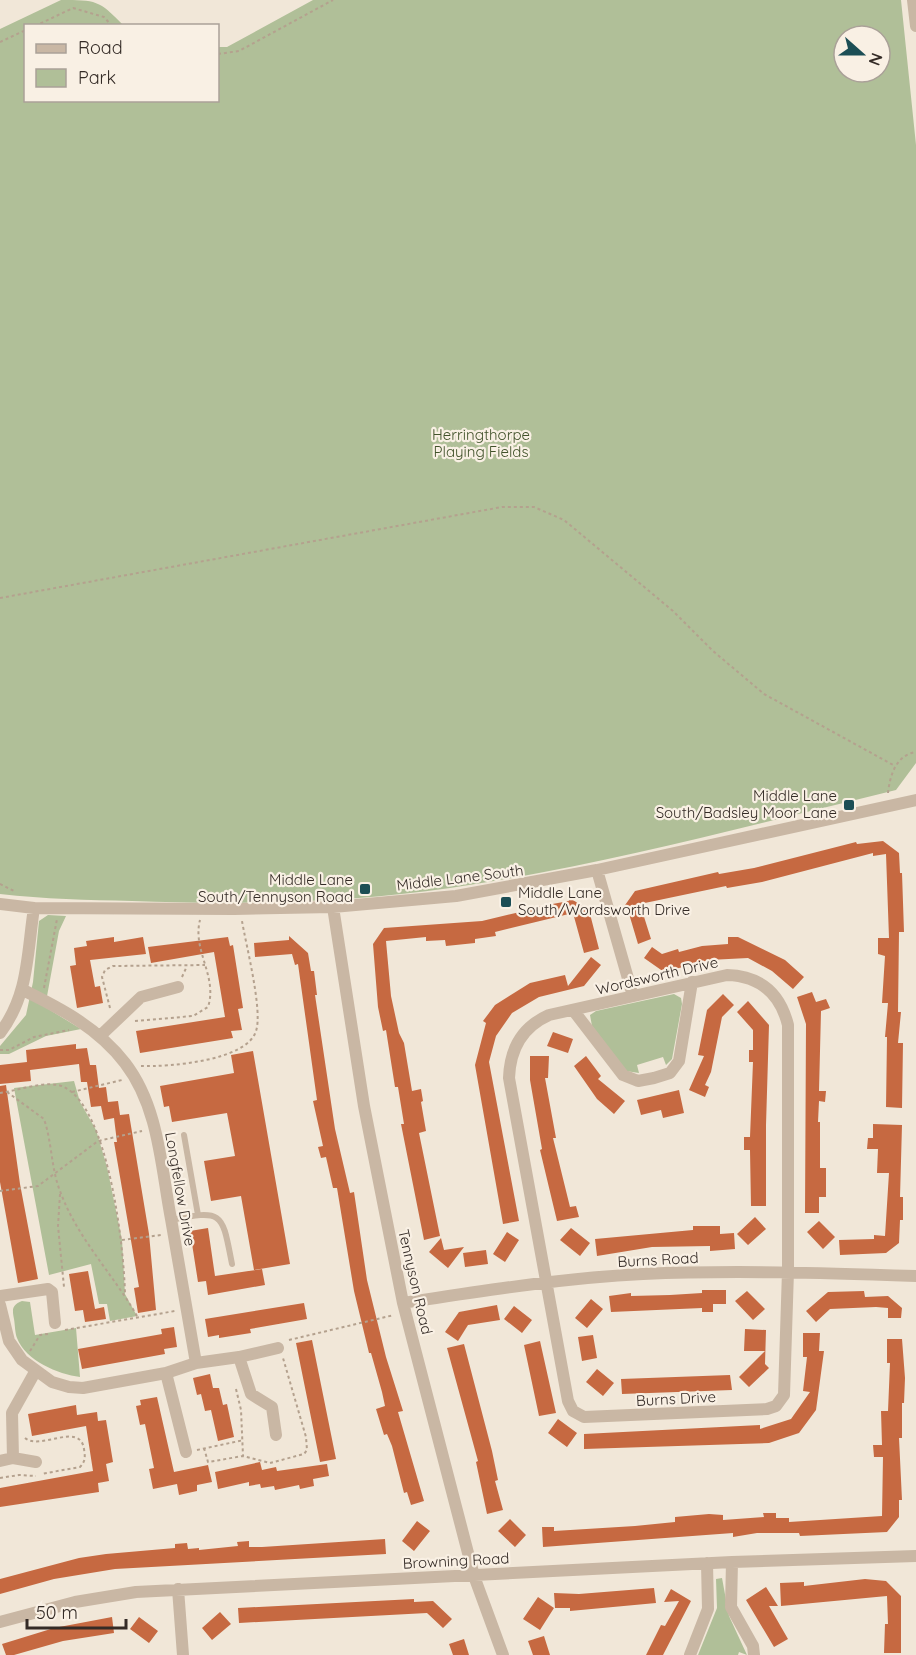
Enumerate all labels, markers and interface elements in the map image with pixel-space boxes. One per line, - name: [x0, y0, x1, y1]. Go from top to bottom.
- legend: [24, 24, 219, 102]
- north arrow: [832, 24, 892, 84]
- text: Road: [78, 36, 123, 59]
- text: N: [865, 50, 887, 68]
- text: Park: [78, 66, 116, 89]
- park label: Herringthorpe Playing Fields: [432, 425, 530, 461]
- place label: Middle Lane South/Badsley Moor Lane: [656, 786, 837, 822]
- marker: Middle Lane South/Badsley Moor Lane: [842, 798, 856, 812]
- street label: Middle Lane South: [395, 860, 524, 895]
- place label: Middle Lane South/Tennyson Road: [198, 870, 353, 906]
- marker: Middle Lane South/Tennyson Road: [358, 882, 372, 896]
- place label: Middle Lane South/Wordsworth Drive: [518, 883, 690, 919]
- marker: Middle Lane South/Wordsworth Drive: [499, 895, 513, 909]
- street label: Wordsworth Drive: [594, 952, 720, 999]
- street label: Longfellow Drive: [161, 1130, 200, 1248]
- street label: Tennyson Road: [394, 1227, 437, 1336]
- street label: Burns Road: [617, 1248, 699, 1271]
- street label: Burns Drive: [636, 1387, 716, 1410]
- street label: Browning Road: [402, 1548, 510, 1573]
- scale bar: [27, 1592, 126, 1630]
- text: 50 m: [36, 1601, 78, 1624]

